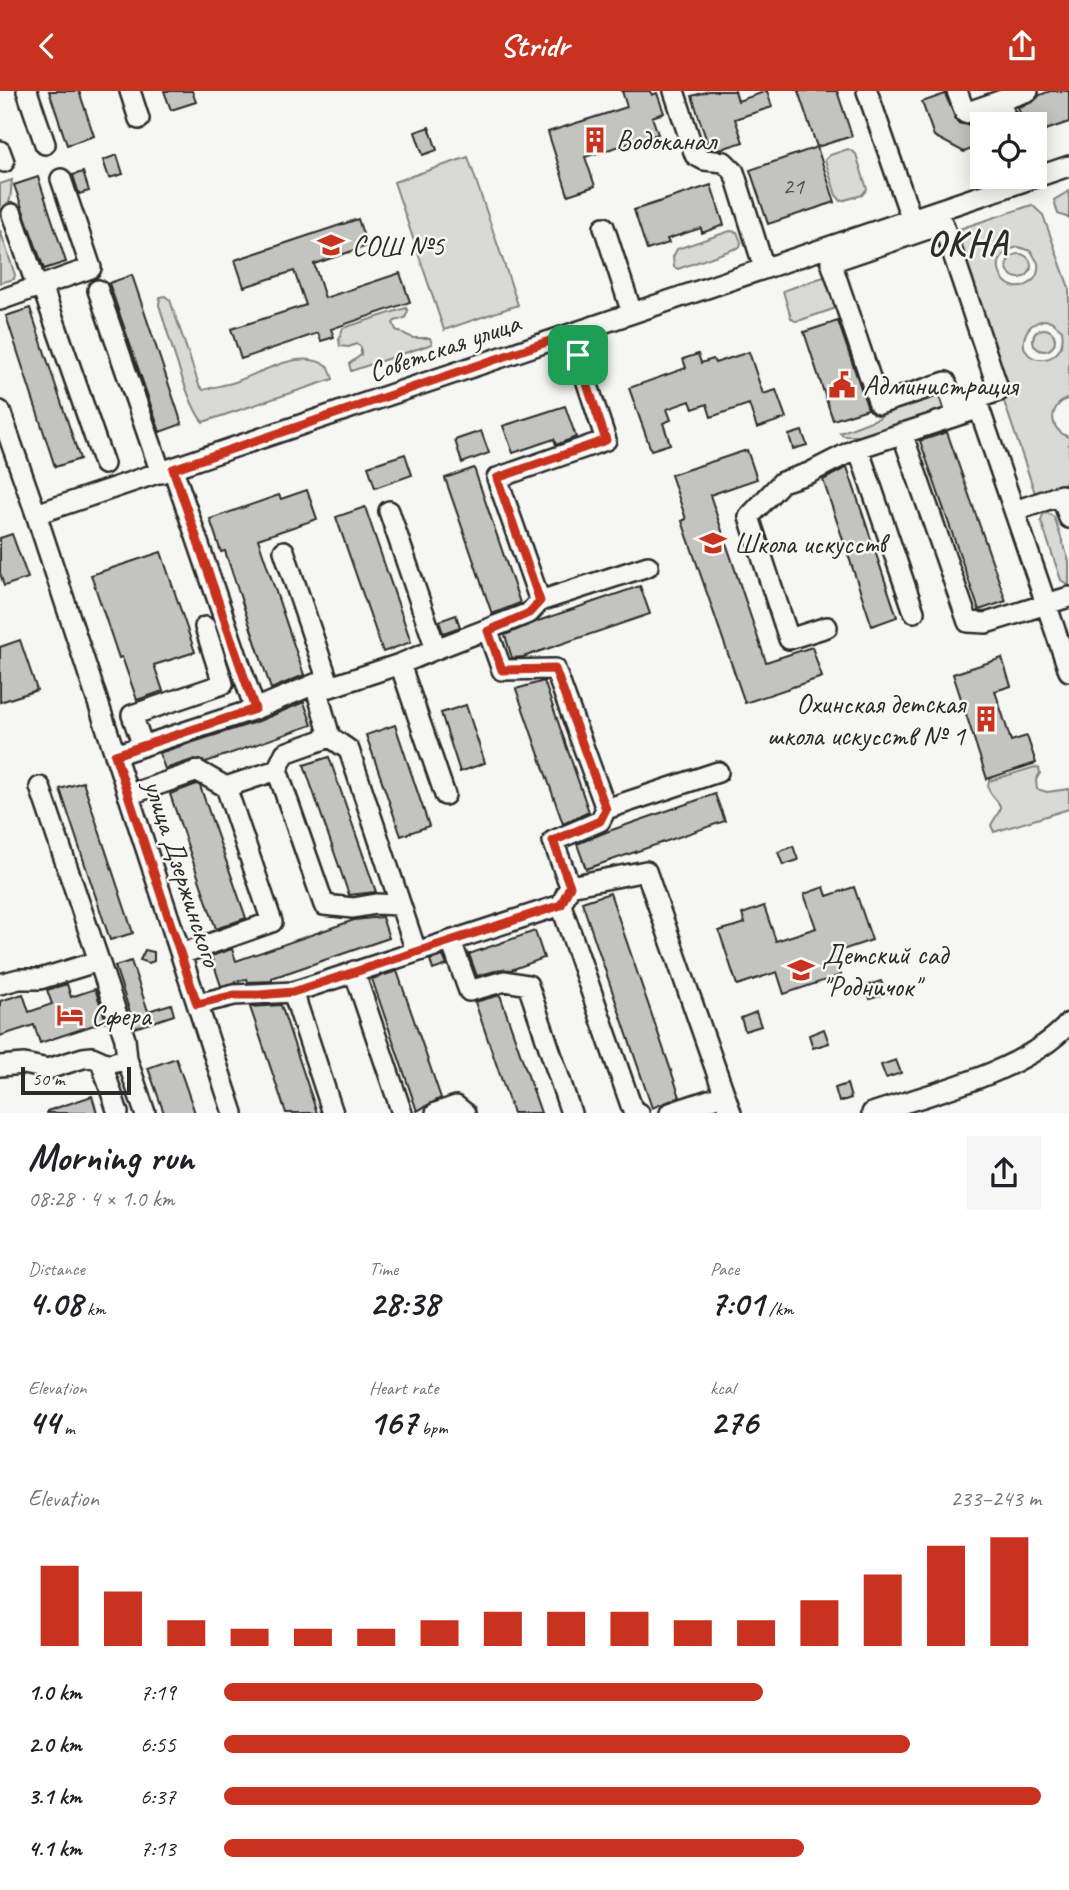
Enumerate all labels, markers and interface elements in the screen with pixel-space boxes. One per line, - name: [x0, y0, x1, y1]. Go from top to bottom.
- text: Stridr: [500, 25, 569, 66]
- icon: back: [28, 27, 66, 65]
- icon: share: [1003, 27, 1041, 65]
- map controls: [970, 112, 1047, 189]
- button: locate: [970, 112, 1047, 189]
- place label: Водоканал: [616, 123, 718, 158]
- building icon: Водоканал: [580, 125, 610, 155]
- house number: 21: [782, 171, 805, 201]
- district label: OKHA: [927, 221, 1009, 266]
- place label: СОШ №5: [352, 228, 446, 263]
- school or university icon: СОШ №5: [316, 230, 346, 260]
- street label: Советская улица: [364, 304, 526, 389]
- pin: [548, 325, 608, 385]
- icon: arrive: [559, 336, 597, 374]
- place label: Администрация: [863, 368, 1020, 403]
- public building icon: Администрация: [827, 370, 857, 400]
- place label: Школа искусств: [734, 526, 890, 561]
- school or university icon: Школа искусств: [698, 528, 728, 558]
- place label: Охинская детская школа искусств № 1: [767, 686, 967, 753]
- building icon: Охинская детская школа искусств № 1: [971, 704, 1001, 734]
- street label: улица Дзержинского: [136, 773, 230, 973]
- place label: Детский сад "Родничок": [822, 937, 951, 1004]
- school or university icon: Детский сад "Родничок": [786, 955, 816, 985]
- place label: Сфера: [91, 998, 152, 1033]
- hotel icon: Сфера: [55, 1000, 85, 1030]
- scale bar: [21, 1064, 131, 1096]
- text: 50 m: [32, 1067, 64, 1091]
- text: Morning run: [28, 1134, 194, 1181]
- button: share: [967, 1136, 1041, 1210]
- text: 08:28 · 4 × 1.0 km: [28, 1184, 174, 1213]
- text: Distance: [28, 1257, 85, 1281]
- text: Time: [369, 1257, 398, 1281]
- text: Pace: [710, 1257, 739, 1281]
- text: 4.08: [28, 1281, 82, 1326]
- text: 28:38: [369, 1281, 439, 1326]
- text: 7:01: [710, 1281, 764, 1326]
- text: km: [82, 1297, 105, 1321]
- text: /km: [764, 1297, 793, 1321]
- text: Elevation: [28, 1376, 86, 1400]
- text: Heart rate: [369, 1376, 438, 1400]
- text: kcal: [710, 1376, 735, 1400]
- text: 44: [28, 1400, 60, 1445]
- text: 167: [369, 1400, 417, 1445]
- text: 276: [710, 1400, 758, 1445]
- text: m: [60, 1416, 75, 1440]
- text: bpm: [417, 1416, 448, 1440]
- text: Elevation: [28, 1484, 99, 1513]
- text: 233–243 m: [950, 1484, 1041, 1513]
- text: 1.0 km: [28, 1678, 82, 1707]
- text: 7:19: [140, 1678, 176, 1707]
- text: 2.0 km: [28, 1730, 82, 1759]
- text: 6:55: [140, 1730, 176, 1759]
- text: 3.1 km: [28, 1782, 82, 1811]
- text: 6:37: [140, 1782, 176, 1811]
- text: 4.1 km: [28, 1834, 82, 1863]
- text: 7:13: [140, 1834, 176, 1863]

